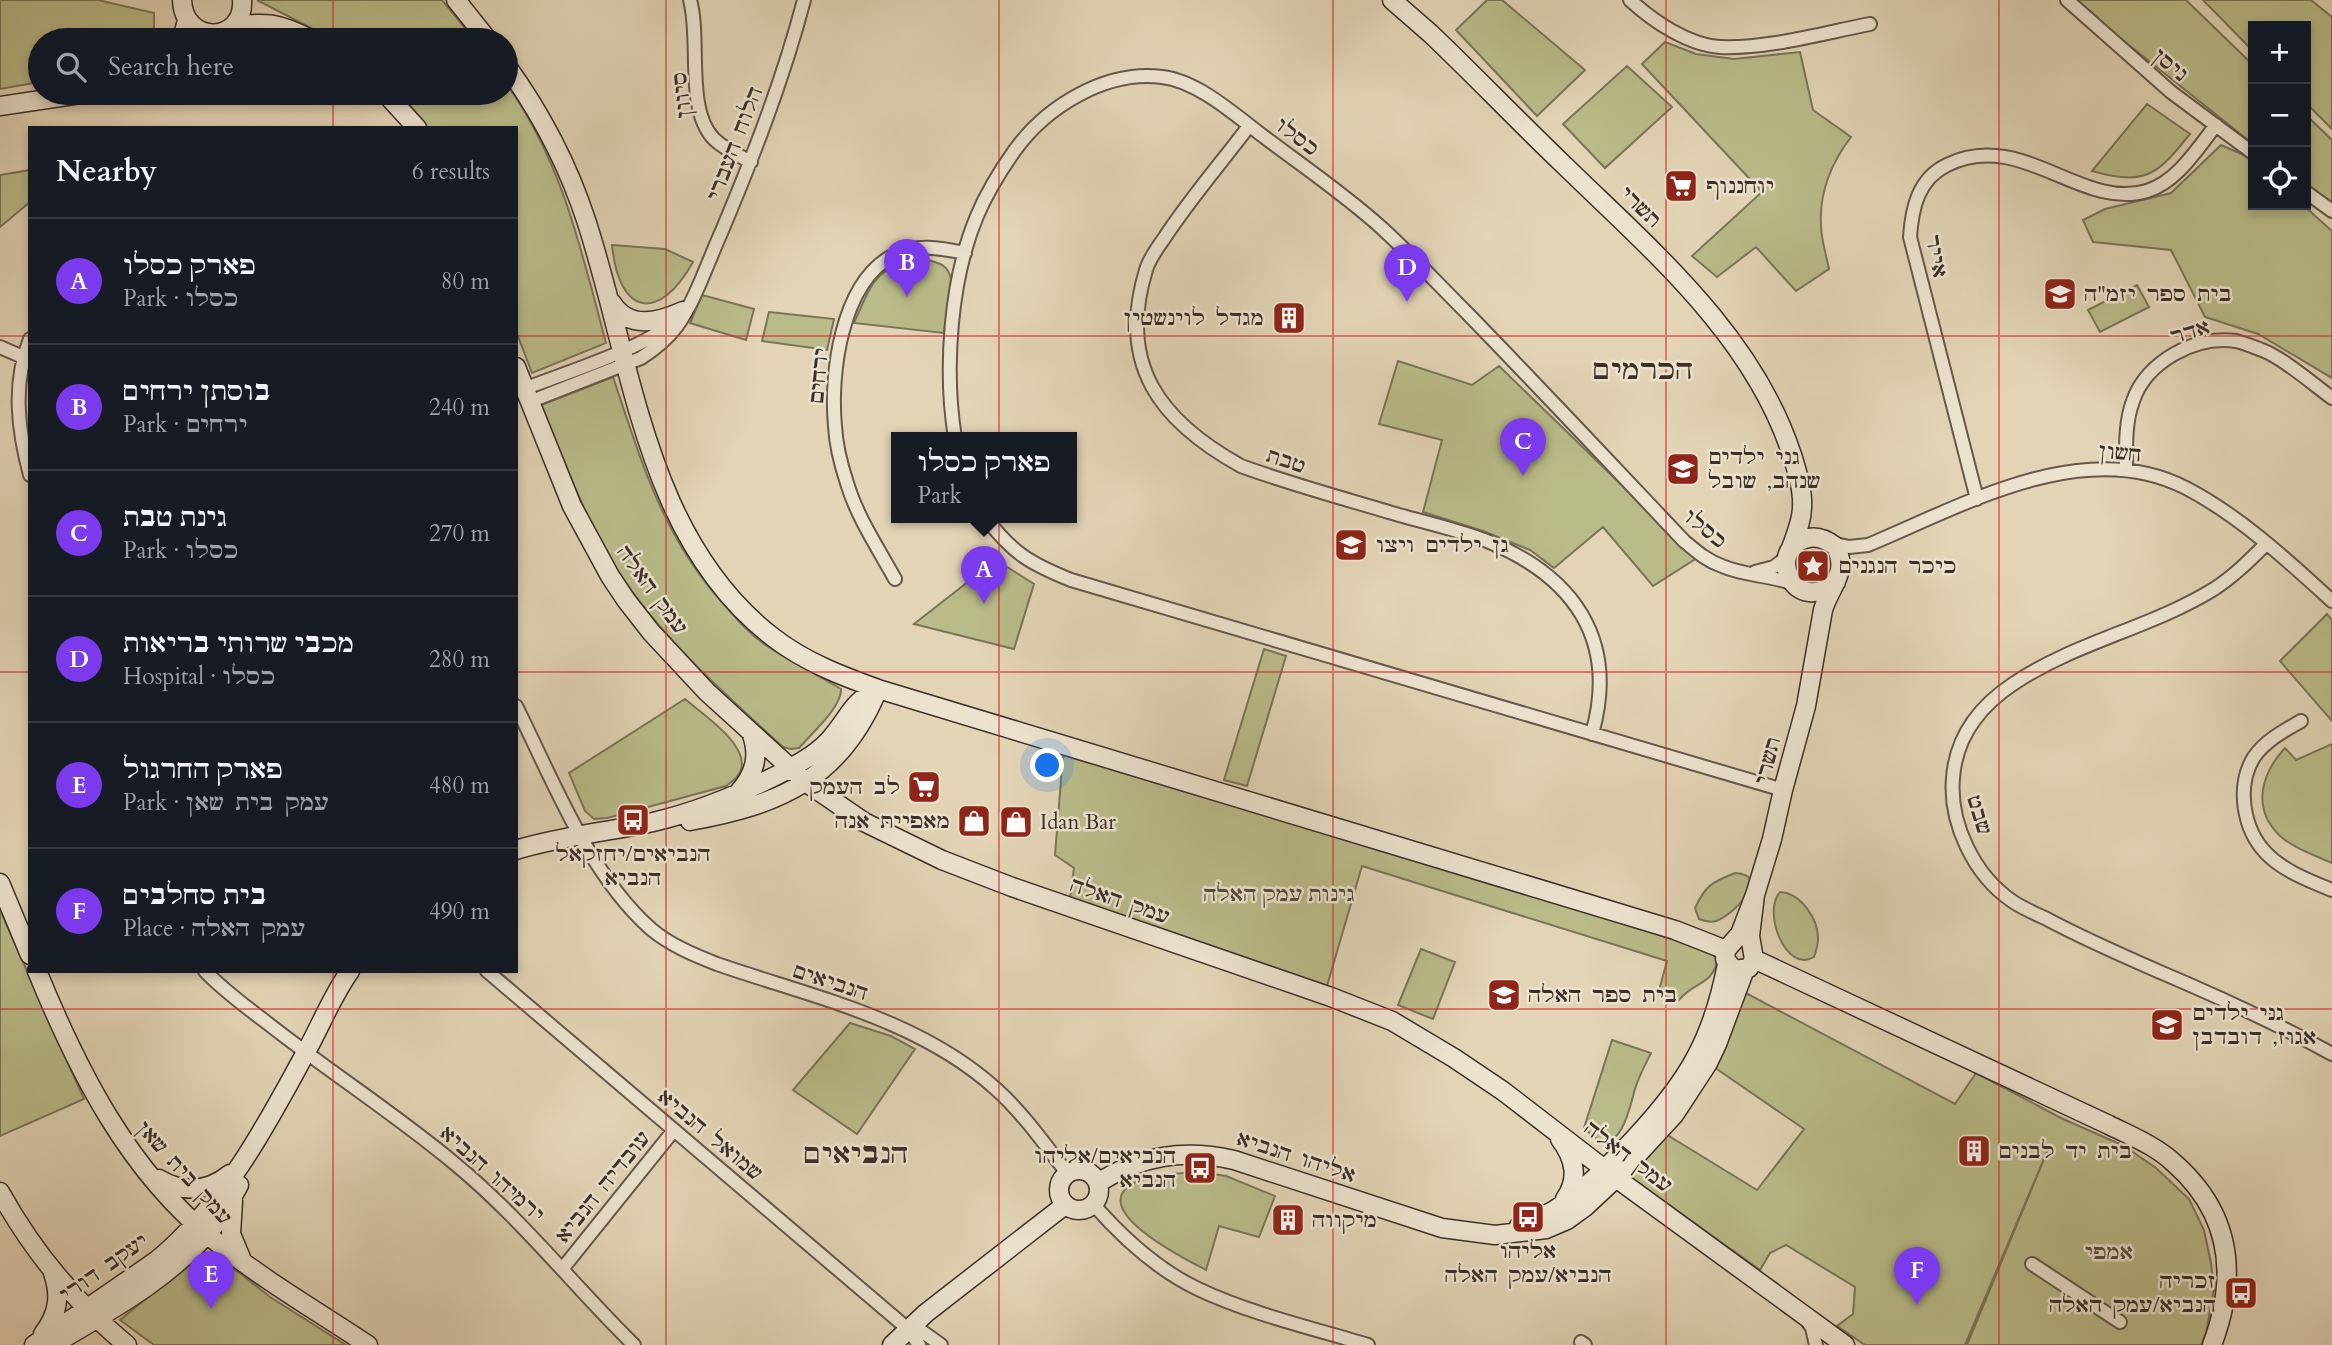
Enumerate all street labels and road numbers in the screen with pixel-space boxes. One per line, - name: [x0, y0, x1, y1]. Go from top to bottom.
- street label: ניסן: [2146, 42, 2194, 88]
- street label: סיוון: [665, 70, 699, 120]
- street label: הלוח העברי: [700, 83, 770, 205]
- street label: כסלו: [1269, 111, 1325, 163]
- street label: תשרי: [1613, 180, 1667, 234]
- street label: אייר: [1918, 232, 1954, 280]
- street label: אדר: [2167, 312, 2213, 352]
- street label: ירחים: [802, 346, 836, 406]
- street label: חשון: [2097, 437, 2143, 469]
- street label: טבת: [1262, 441, 1310, 481]
- street label: כסלו: [1677, 503, 1733, 555]
- street label: עמק האלה: [610, 539, 694, 641]
- street label: תשרי: [1748, 734, 1788, 788]
- street label: שבט: [1959, 792, 1999, 838]
- street label: עמק האלה: [1066, 870, 1174, 932]
- street label: הנביאים: [788, 956, 872, 1008]
- street label: שמואל הנביא: [651, 1083, 769, 1187]
- street label: עמק האלה: [1578, 1114, 1678, 1200]
- street label: עמק בית שאן: [129, 1115, 239, 1231]
- street label: ירמיהו הנביא: [433, 1119, 551, 1229]
- street label: אליהו הנביא: [1233, 1124, 1359, 1190]
- street label: עובדיה הנביא: [549, 1125, 657, 1249]
- street label: יעקב דורי: [54, 1227, 154, 1309]

